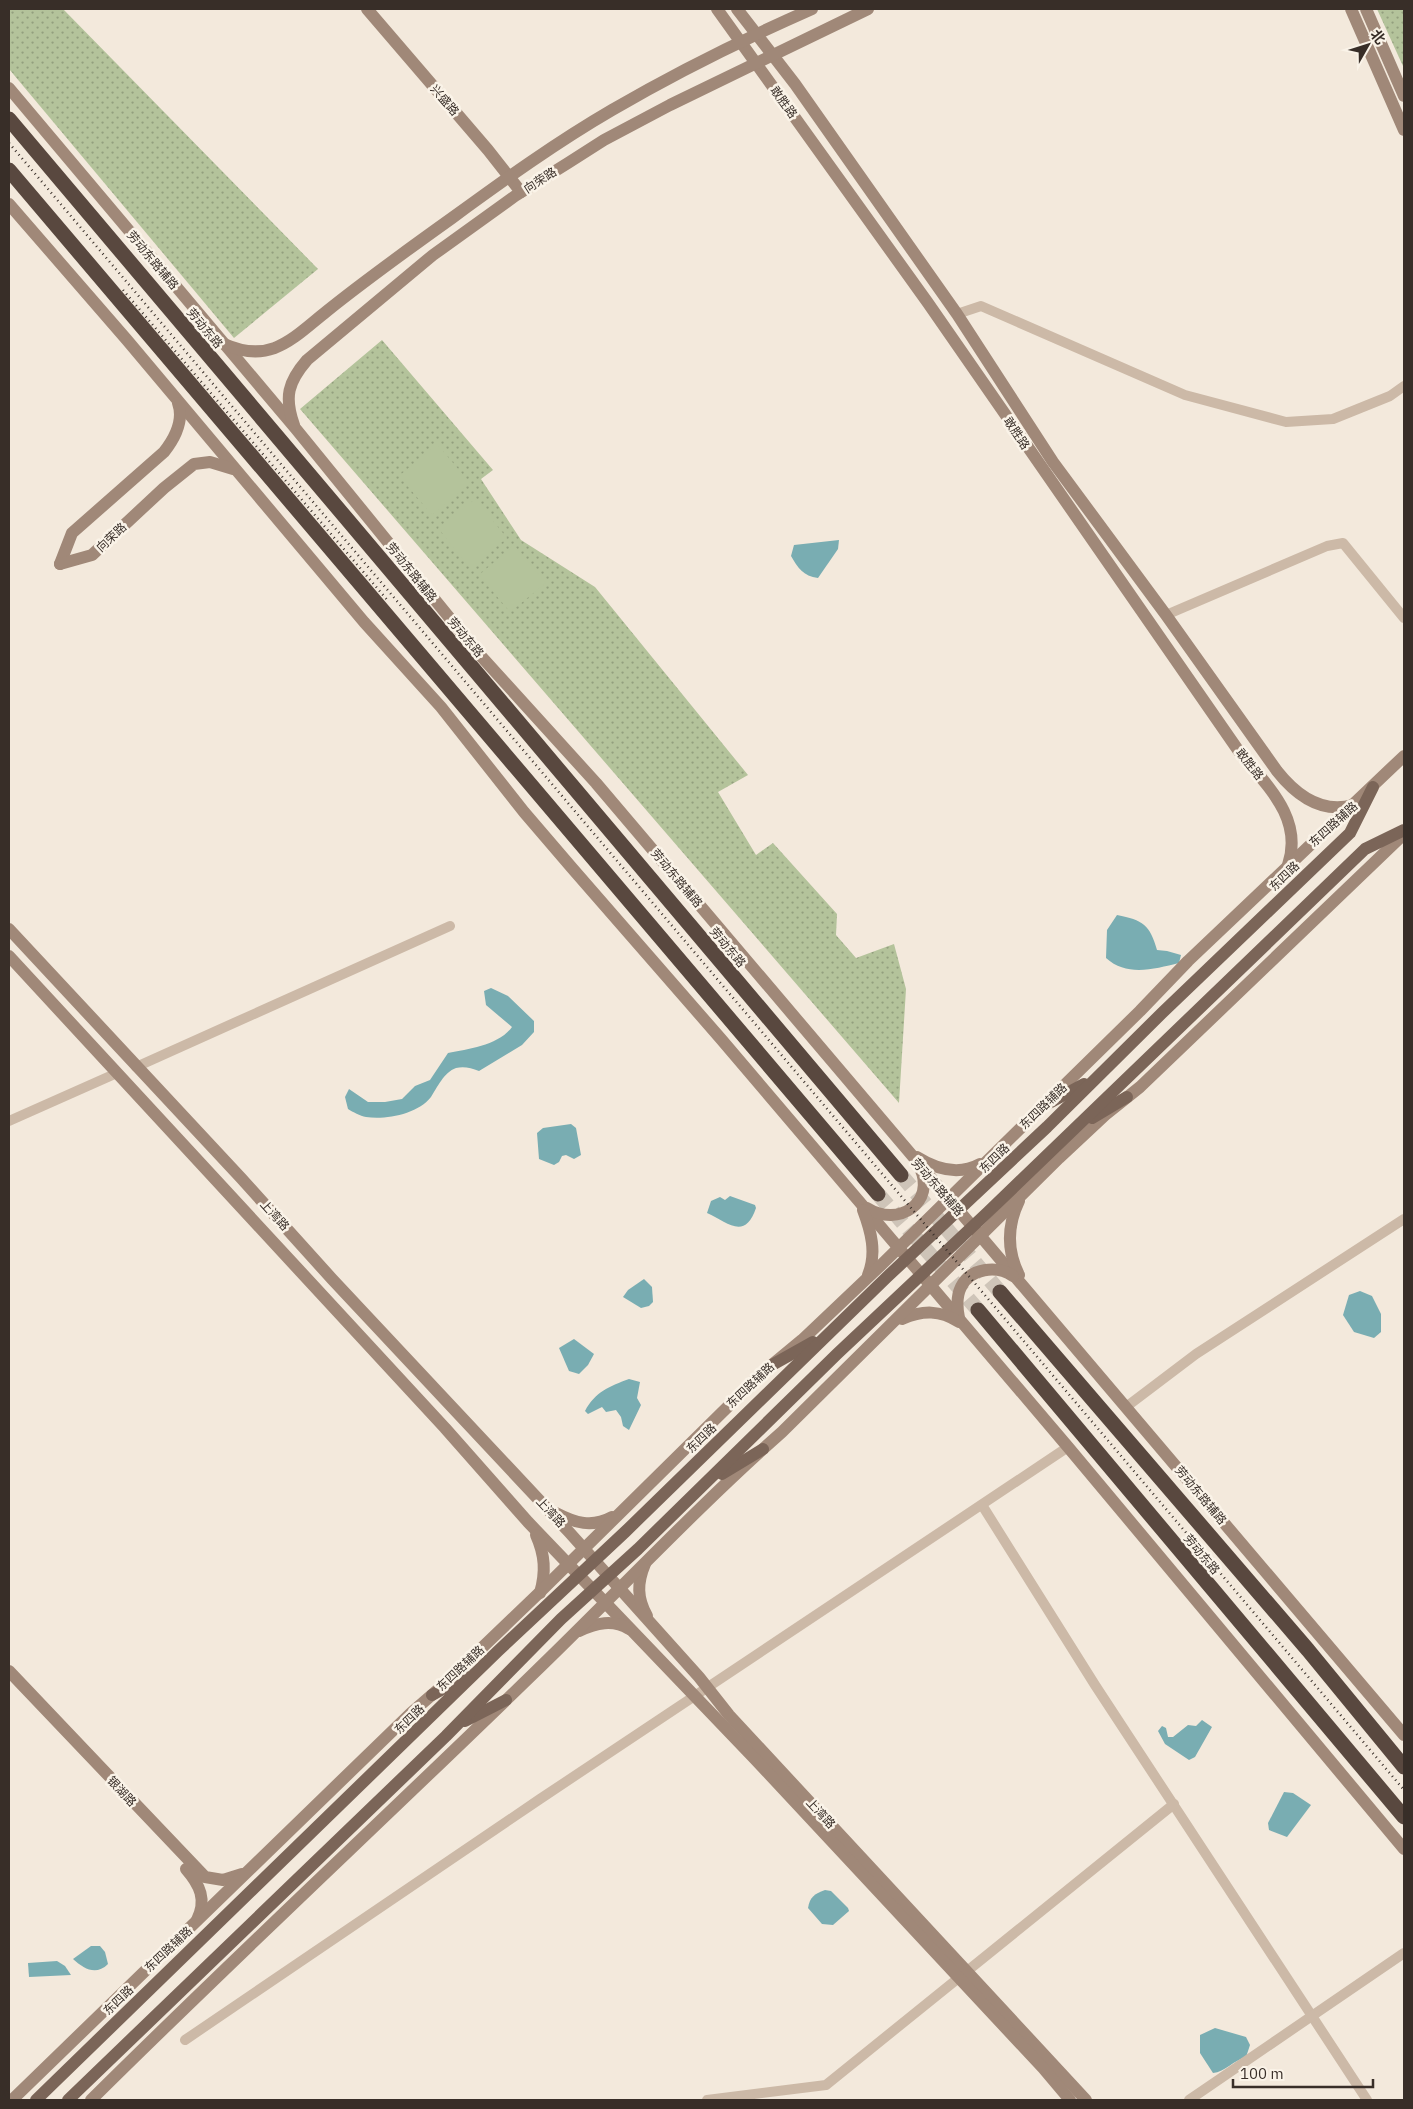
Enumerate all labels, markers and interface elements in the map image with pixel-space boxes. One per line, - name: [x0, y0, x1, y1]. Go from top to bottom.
- north arrow: [1343, 20, 1393, 70]
- text: 北: [1367, 26, 1390, 48]
- street label: 兴盛路: [428, 81, 462, 119]
- street label: 敢胜路: [767, 83, 801, 121]
- street label: 向荣路: [521, 164, 559, 196]
- street label: 劳动东路辅路: [124, 228, 182, 292]
- street label: 劳动东路: [184, 305, 226, 351]
- street label: 敢胜路: [1001, 414, 1033, 452]
- street label: 向荣路: [93, 519, 129, 555]
- street label: 劳动东路辅路: [384, 539, 440, 605]
- street label: 劳动东路: [445, 614, 487, 660]
- street label: 敢胜路: [1233, 745, 1267, 783]
- street label: 东四路辅路: [1306, 798, 1360, 850]
- street label: 劳动东路辅路: [648, 846, 706, 910]
- street label: 东四路: [1266, 858, 1302, 894]
- street label: 劳动东路: [707, 924, 749, 970]
- street label: 东四路辅路: [1016, 1080, 1070, 1132]
- street label: 东四路: [976, 1140, 1012, 1176]
- street label: 劳动东路辅路: [909, 1155, 967, 1219]
- street label: 上湾路: [257, 1197, 293, 1233]
- street label: 东四路辅路: [723, 1359, 777, 1411]
- street label: 东四路: [683, 1420, 719, 1456]
- street label: 劳动东路辅路: [1172, 1463, 1230, 1527]
- street label: 上湾路: [533, 1494, 569, 1530]
- street label: 劳动东路: [1181, 1531, 1223, 1577]
- street label: 东四路辅路: [433, 1642, 487, 1694]
- street label: 东四路: [391, 1701, 427, 1737]
- street label: 银湖路: [104, 1773, 140, 1809]
- street label: 上湾路: [803, 1795, 839, 1831]
- street label: 东四路辅路: [141, 1923, 195, 1975]
- street label: 东四路: [100, 1982, 136, 2018]
- scale bar: [1233, 2056, 1373, 2088]
- text: 100 m: [1240, 2064, 1284, 2083]

